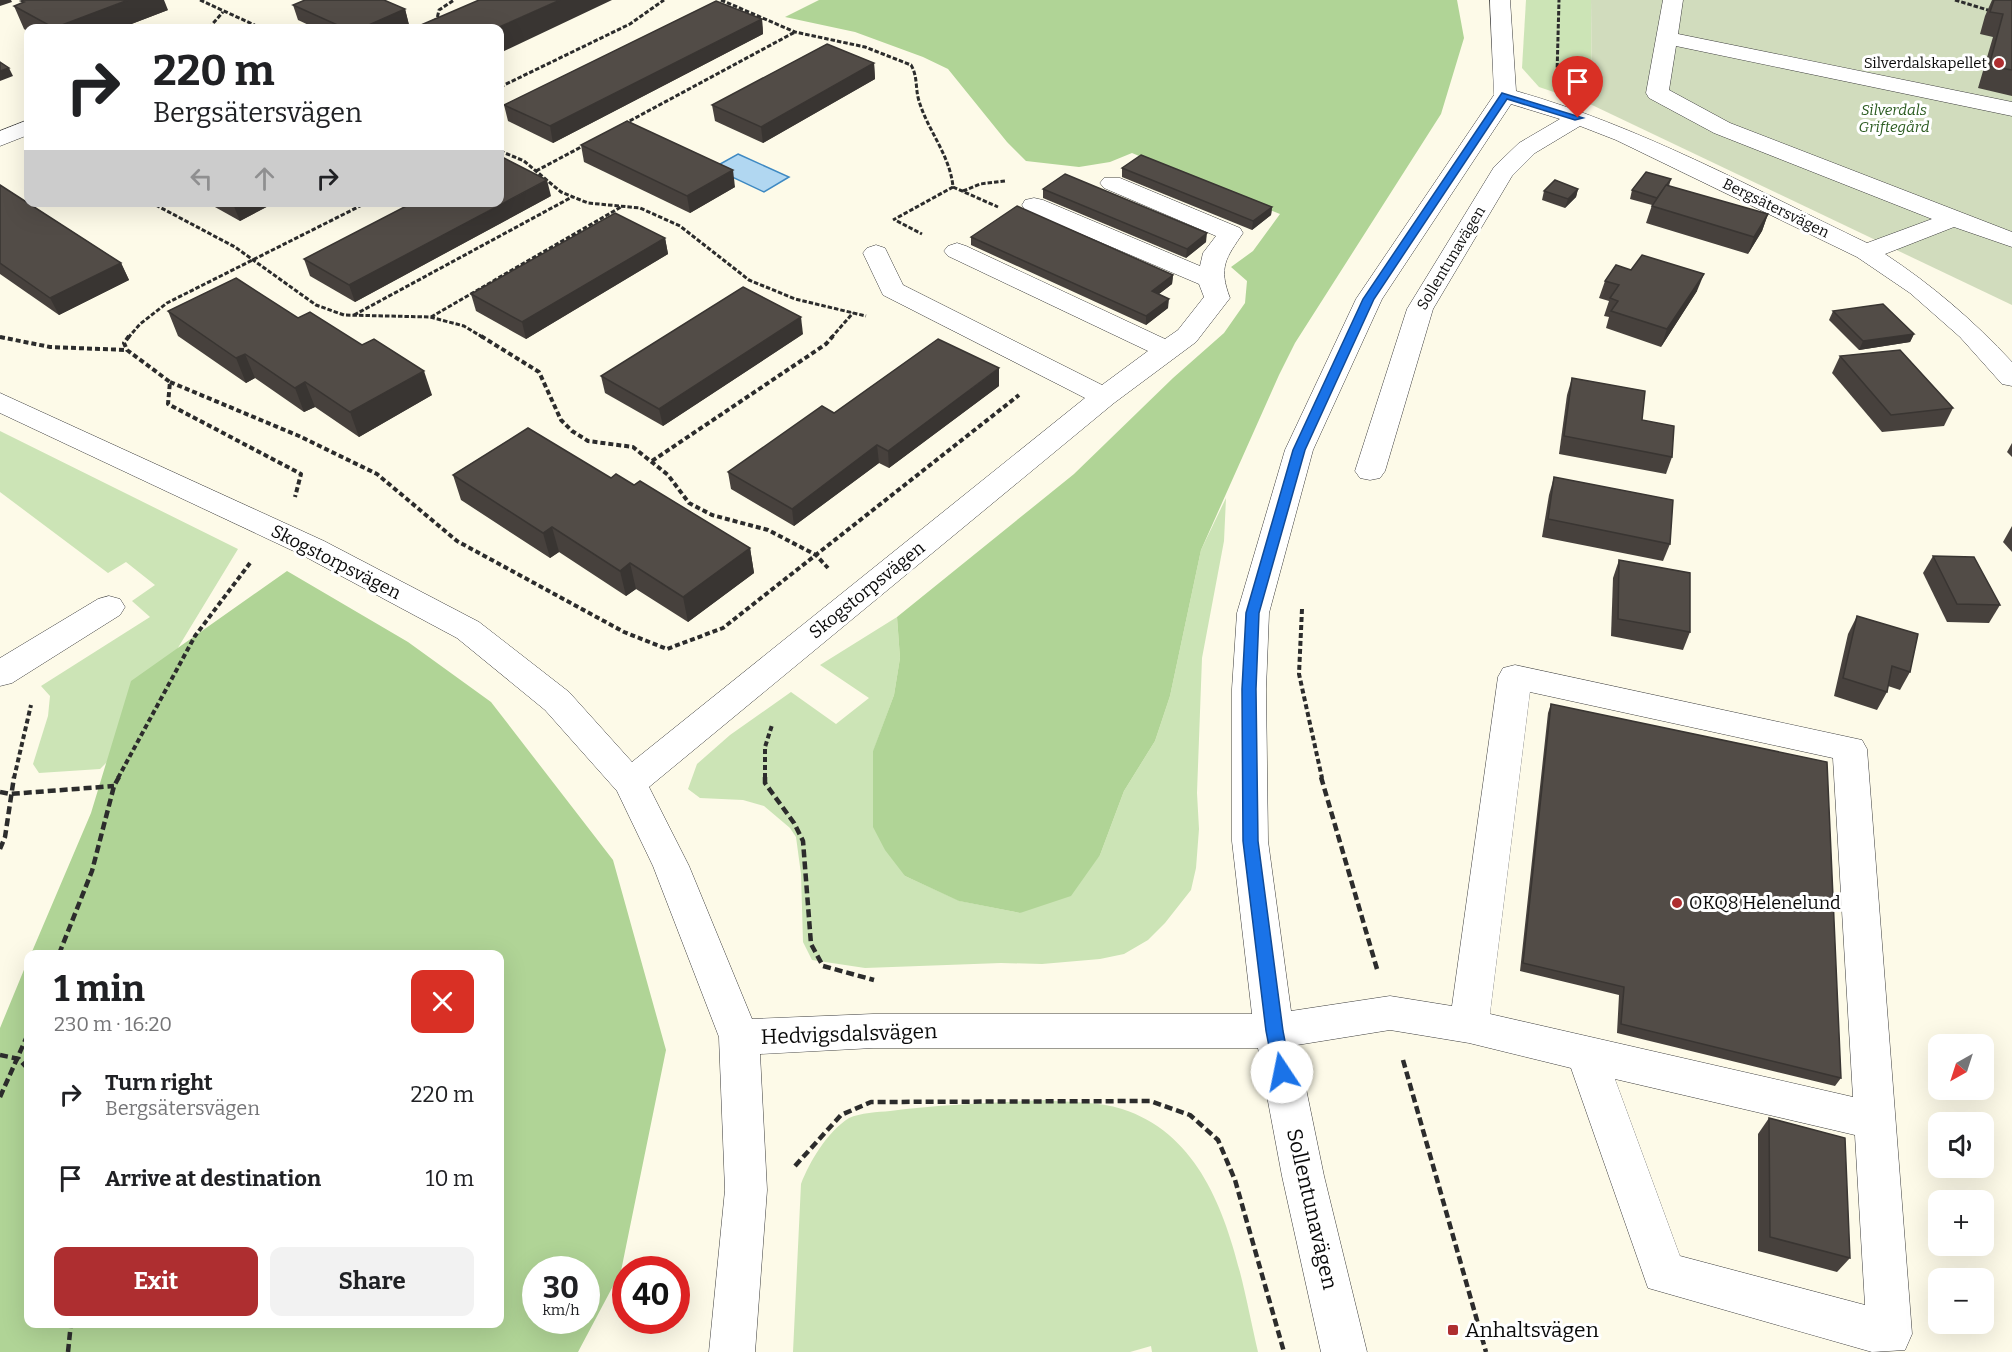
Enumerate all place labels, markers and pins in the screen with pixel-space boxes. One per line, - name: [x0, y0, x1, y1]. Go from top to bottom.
- place label: Silverdalskapellet: [1864, 54, 1988, 72]
- pin: [1552, 56, 1603, 118]
- marker: Silverdalskapellet: [1992, 56, 2006, 70]
- place label: OKQ8 Helenelund: [1689, 892, 1841, 914]
- marker: OKQ8 Helenelund: [1670, 896, 1684, 910]
- place label: Anhaltsvägen: [1465, 1317, 1599, 1343]
- marker: Anhaltsvägen: [1446, 1323, 1460, 1337]

